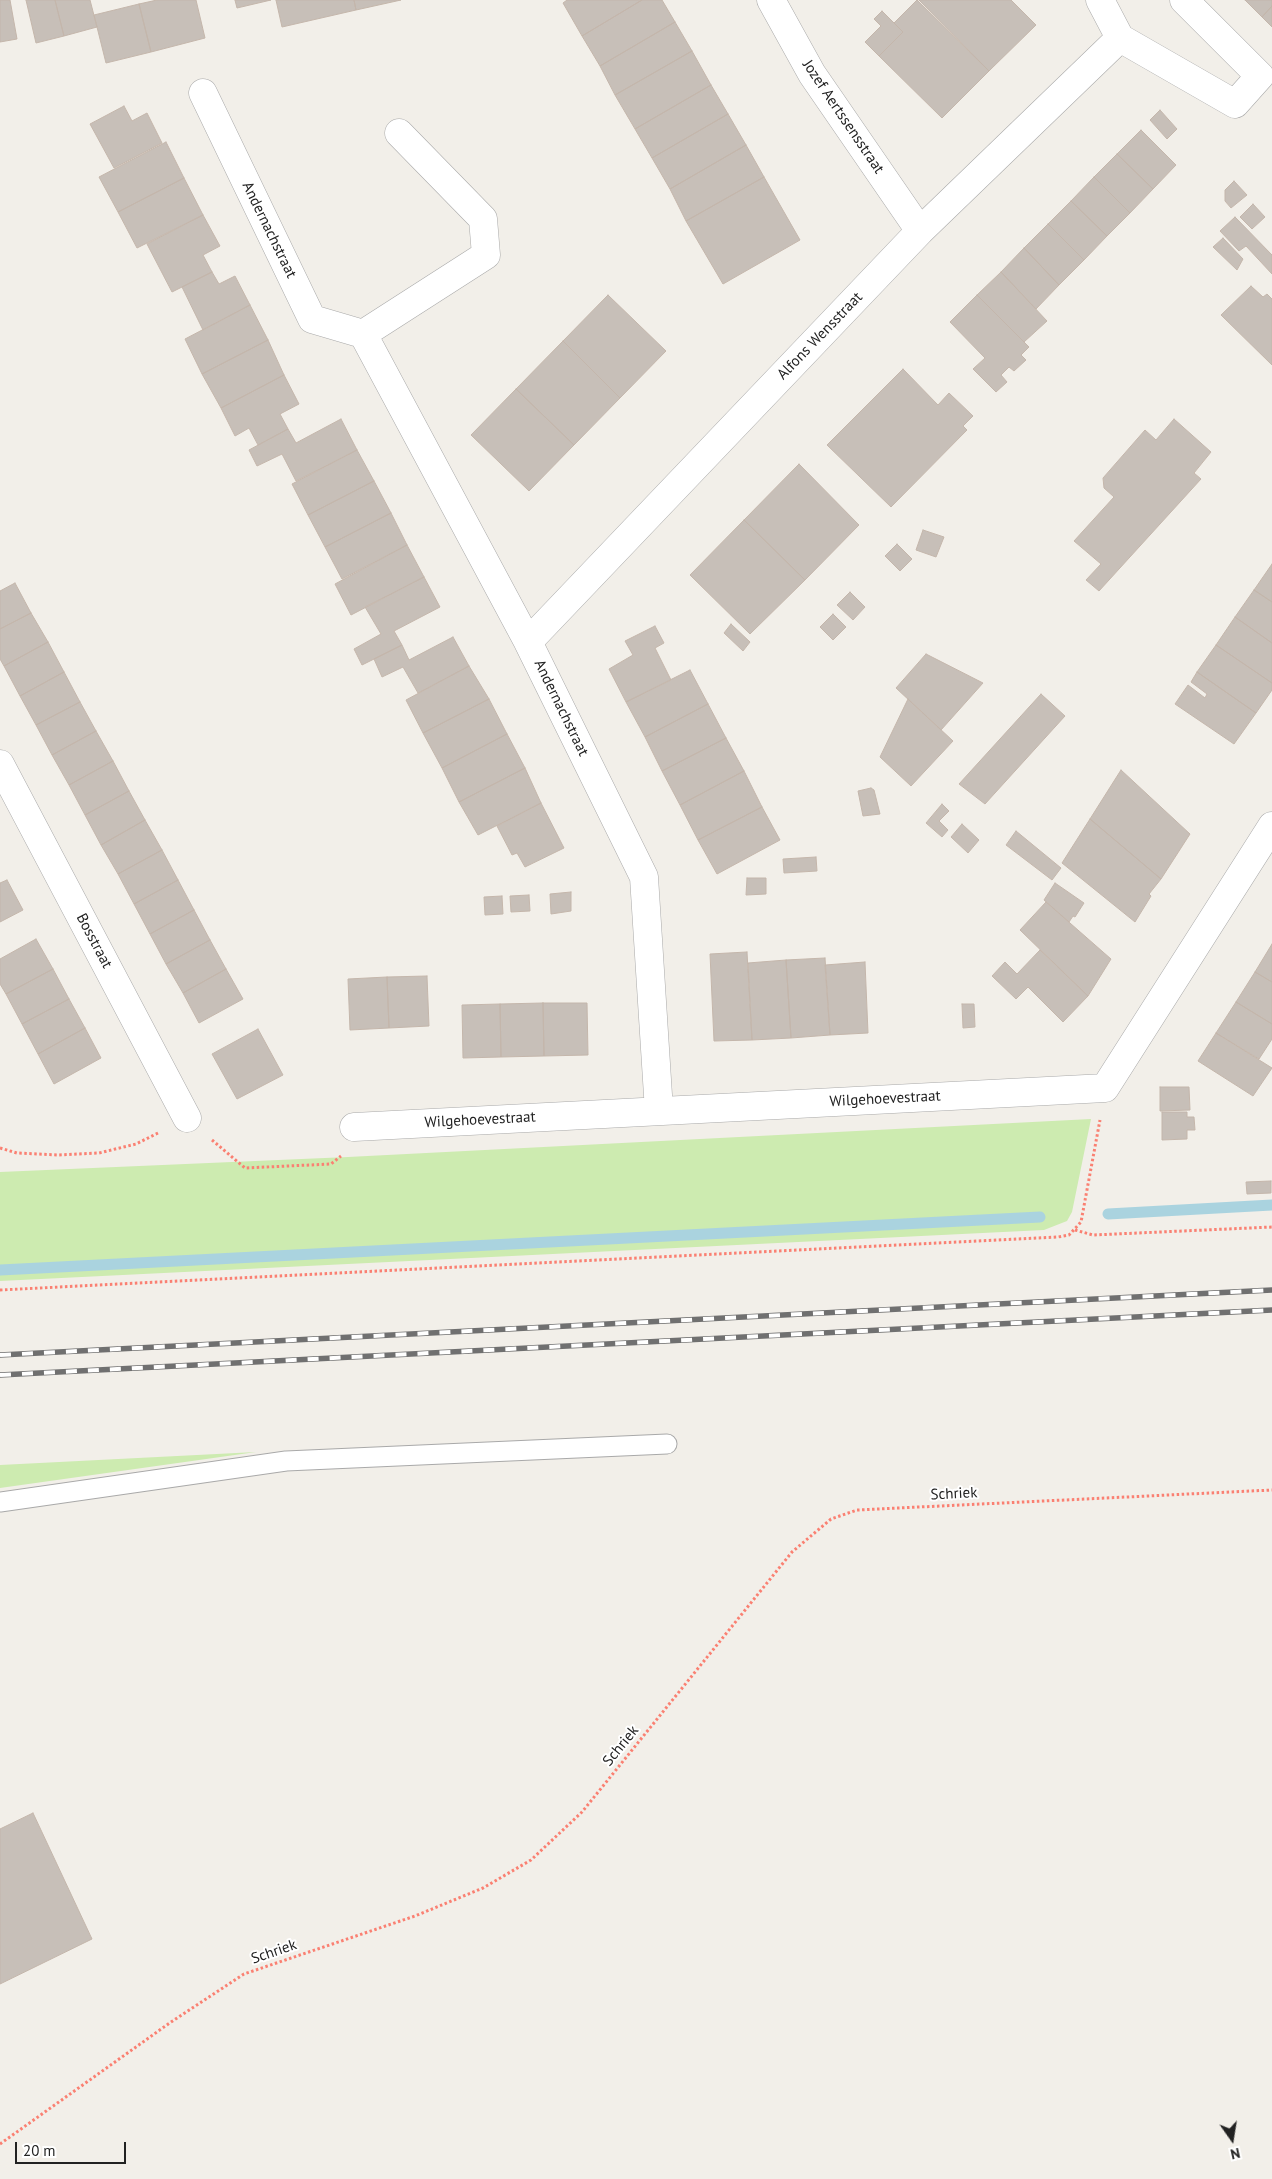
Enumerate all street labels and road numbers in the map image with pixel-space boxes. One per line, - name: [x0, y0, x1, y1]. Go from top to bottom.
- street label: Jozef Aertssensstraat: [798, 57, 888, 177]
- street label: Andernachstraat: [238, 179, 300, 281]
- street label: Alfons Wensstraat: [774, 288, 866, 384]
- street label: Andernachstraat: [530, 657, 592, 759]
- street label: Bosstraat: [72, 910, 116, 972]
- street label: Wilgehoevestraat: [829, 1087, 941, 1111]
- street label: Wilgehoevestraat: [424, 1108, 536, 1132]
- street label: Schriek: [930, 1484, 978, 1504]
- street label: Schriek: [599, 1722, 643, 1770]
- street label: Schriek: [249, 1936, 299, 1968]

